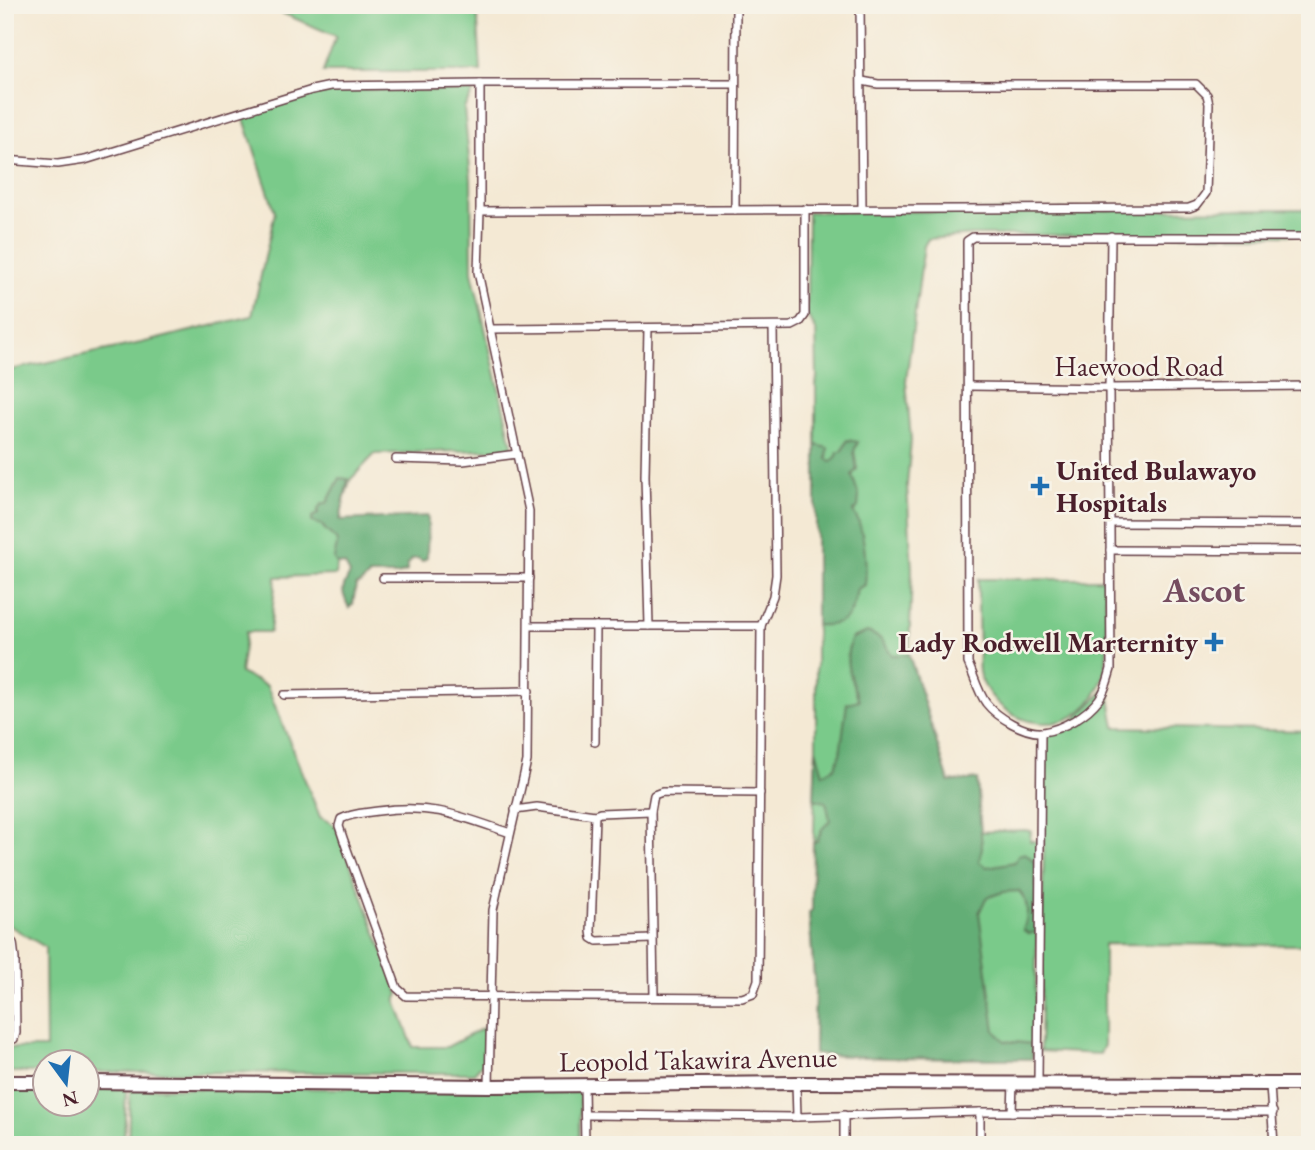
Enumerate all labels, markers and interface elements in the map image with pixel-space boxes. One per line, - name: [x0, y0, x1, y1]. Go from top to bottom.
- street label: Haewood Road: [1054, 348, 1224, 384]
- place label: United Bulawayo Hospitals: [1056, 452, 1256, 520]
- marker: United Bulawayo Hospitals: [1030, 476, 1050, 496]
- district label: Ascot: [1162, 567, 1245, 612]
- place label: Lady Rodwell Marternity: [898, 624, 1199, 660]
- marker: Lady Rodwell Marternity: [1204, 632, 1224, 652]
- street label: Leopold Takawira Avenue: [558, 1039, 838, 1079]
- north arrow: [32, 1048, 102, 1118]
- text: N: [59, 1085, 81, 1113]

